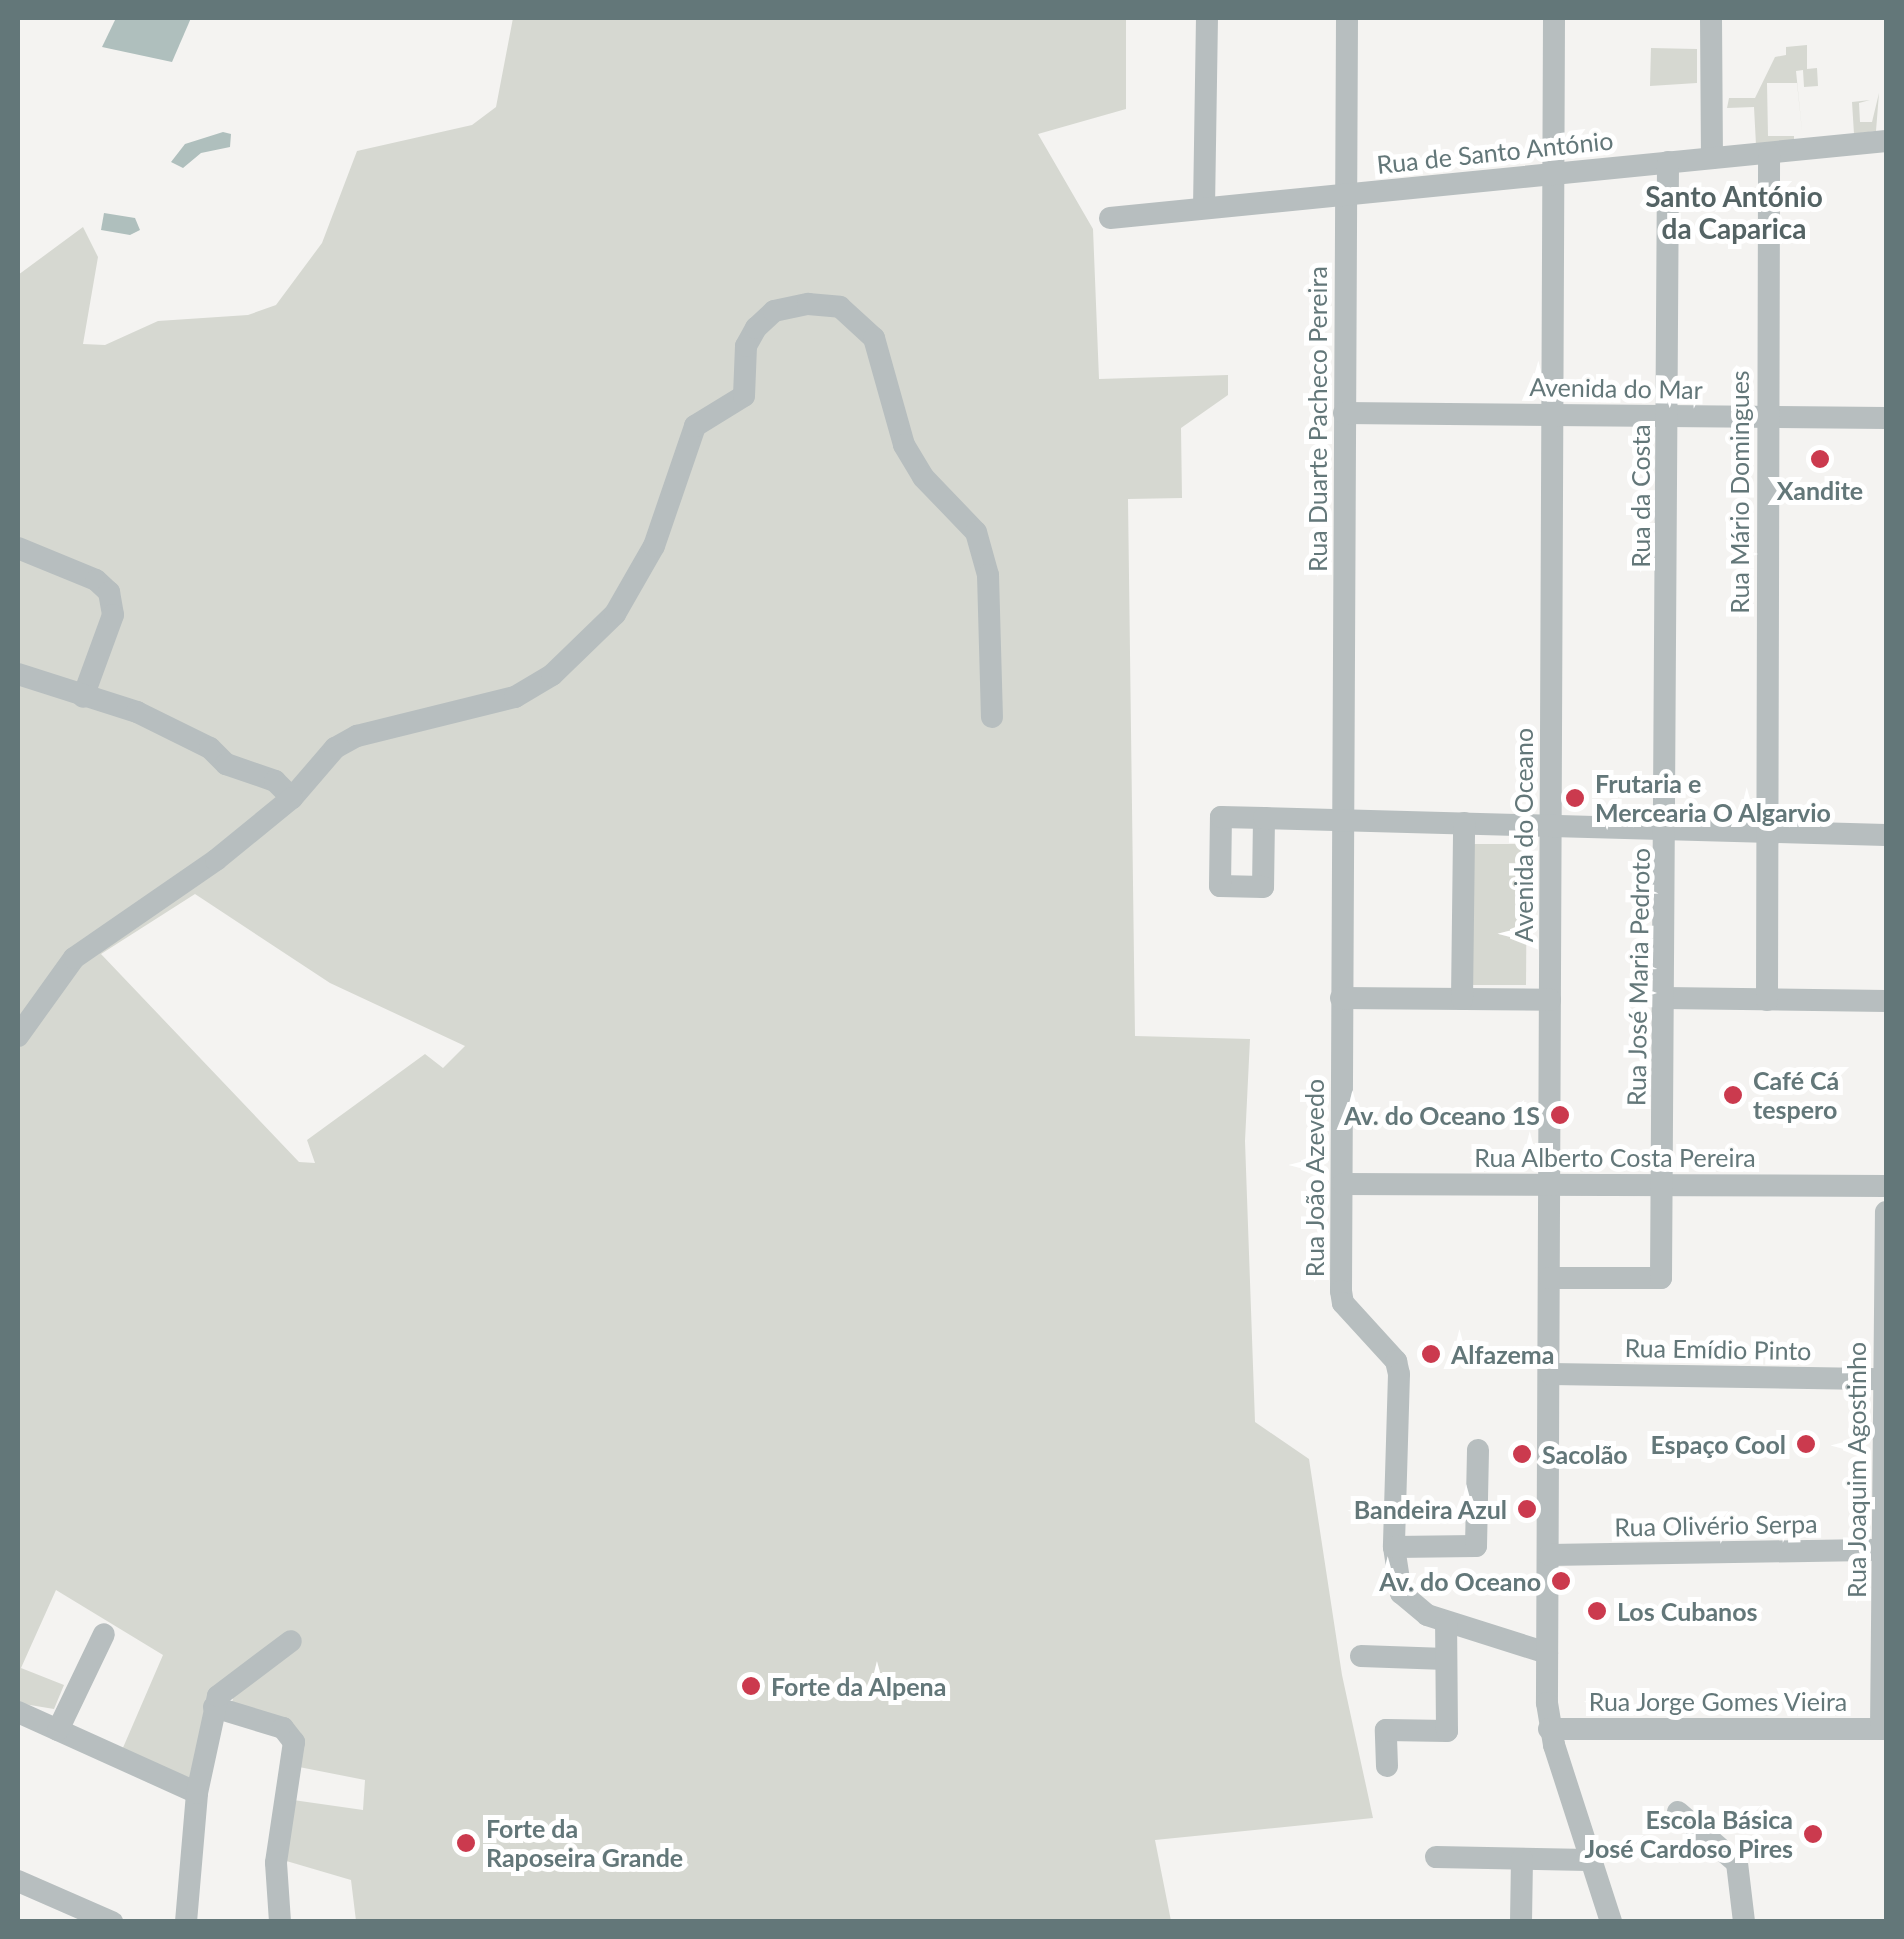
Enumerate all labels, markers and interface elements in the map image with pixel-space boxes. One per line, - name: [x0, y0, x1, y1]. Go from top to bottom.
- street label: Rua de Santo António: [1375, 125, 1615, 179]
- district label: Santo António da Caparica: [1645, 179, 1823, 245]
- street label: Rua Duarte Pacheco Pereira: [1302, 266, 1332, 572]
- street label: Rua Mário Domingues: [1724, 370, 1754, 614]
- street label: Avenida do Mar: [1529, 371, 1703, 405]
- street label: Rua da Costa: [1625, 424, 1655, 568]
- marker: Xandite: [1809, 448, 1831, 470]
- place label: Xandite: [1777, 475, 1863, 505]
- street label: Avenida do Oceano: [1508, 728, 1538, 942]
- place label: Frutaria e Mercearia O Algarvio: [1595, 769, 1832, 828]
- marker: Frutaria e Mercearia O Algarvio: [1564, 787, 1586, 809]
- street label: Rua José Maria Pedroto: [1621, 847, 1655, 1107]
- place label: Café Cá tespero: [1753, 1066, 1839, 1125]
- street label: Rua João Azevedo: [1299, 1078, 1329, 1278]
- marker: Café Cá tespero: [1722, 1084, 1744, 1106]
- place label: Av. do Oceano 1S: [1344, 1100, 1540, 1130]
- marker: Av. do Oceano 1S: [1549, 1104, 1571, 1126]
- street label: Rua Alberto Costa Pereira: [1474, 1142, 1756, 1172]
- street label: Rua Emídio Pinto: [1624, 1332, 1812, 1366]
- place label: Alfazema: [1451, 1339, 1554, 1369]
- street label: Rua Joaquim Agostinho: [1841, 1341, 1871, 1599]
- marker: Alfazema: [1420, 1343, 1442, 1365]
- place label: Espaço Cool: [1650, 1429, 1786, 1459]
- marker: Espaço Cool: [1795, 1433, 1817, 1455]
- place label: Sacolão: [1542, 1439, 1628, 1469]
- marker: Sacolão: [1511, 1443, 1533, 1465]
- place label: Bandeira Azul: [1353, 1494, 1507, 1524]
- marker: Bandeira Azul: [1516, 1498, 1538, 1520]
- street label: Rua Olivério Serpa: [1614, 1508, 1818, 1542]
- place label: Av. do Oceano: [1379, 1566, 1541, 1596]
- marker: Av. do Oceano: [1550, 1570, 1572, 1592]
- place label: Los Cubanos: [1617, 1596, 1758, 1626]
- marker: Los Cubanos: [1586, 1600, 1608, 1622]
- place label: Forte da Alpena: [771, 1671, 947, 1701]
- marker: Forte da Alpena: [740, 1675, 762, 1697]
- street label: Rua Jorge Gomes Vieira: [1588, 1686, 1848, 1716]
- place label: Escola Básica José Cardoso Pires: [1585, 1805, 1793, 1864]
- place label: Forte da Raposeira Grande: [486, 1814, 683, 1873]
- marker: Escola Básica José Cardoso Pires: [1802, 1823, 1824, 1845]
- marker: Forte da Raposeira Grande: [455, 1832, 477, 1854]

